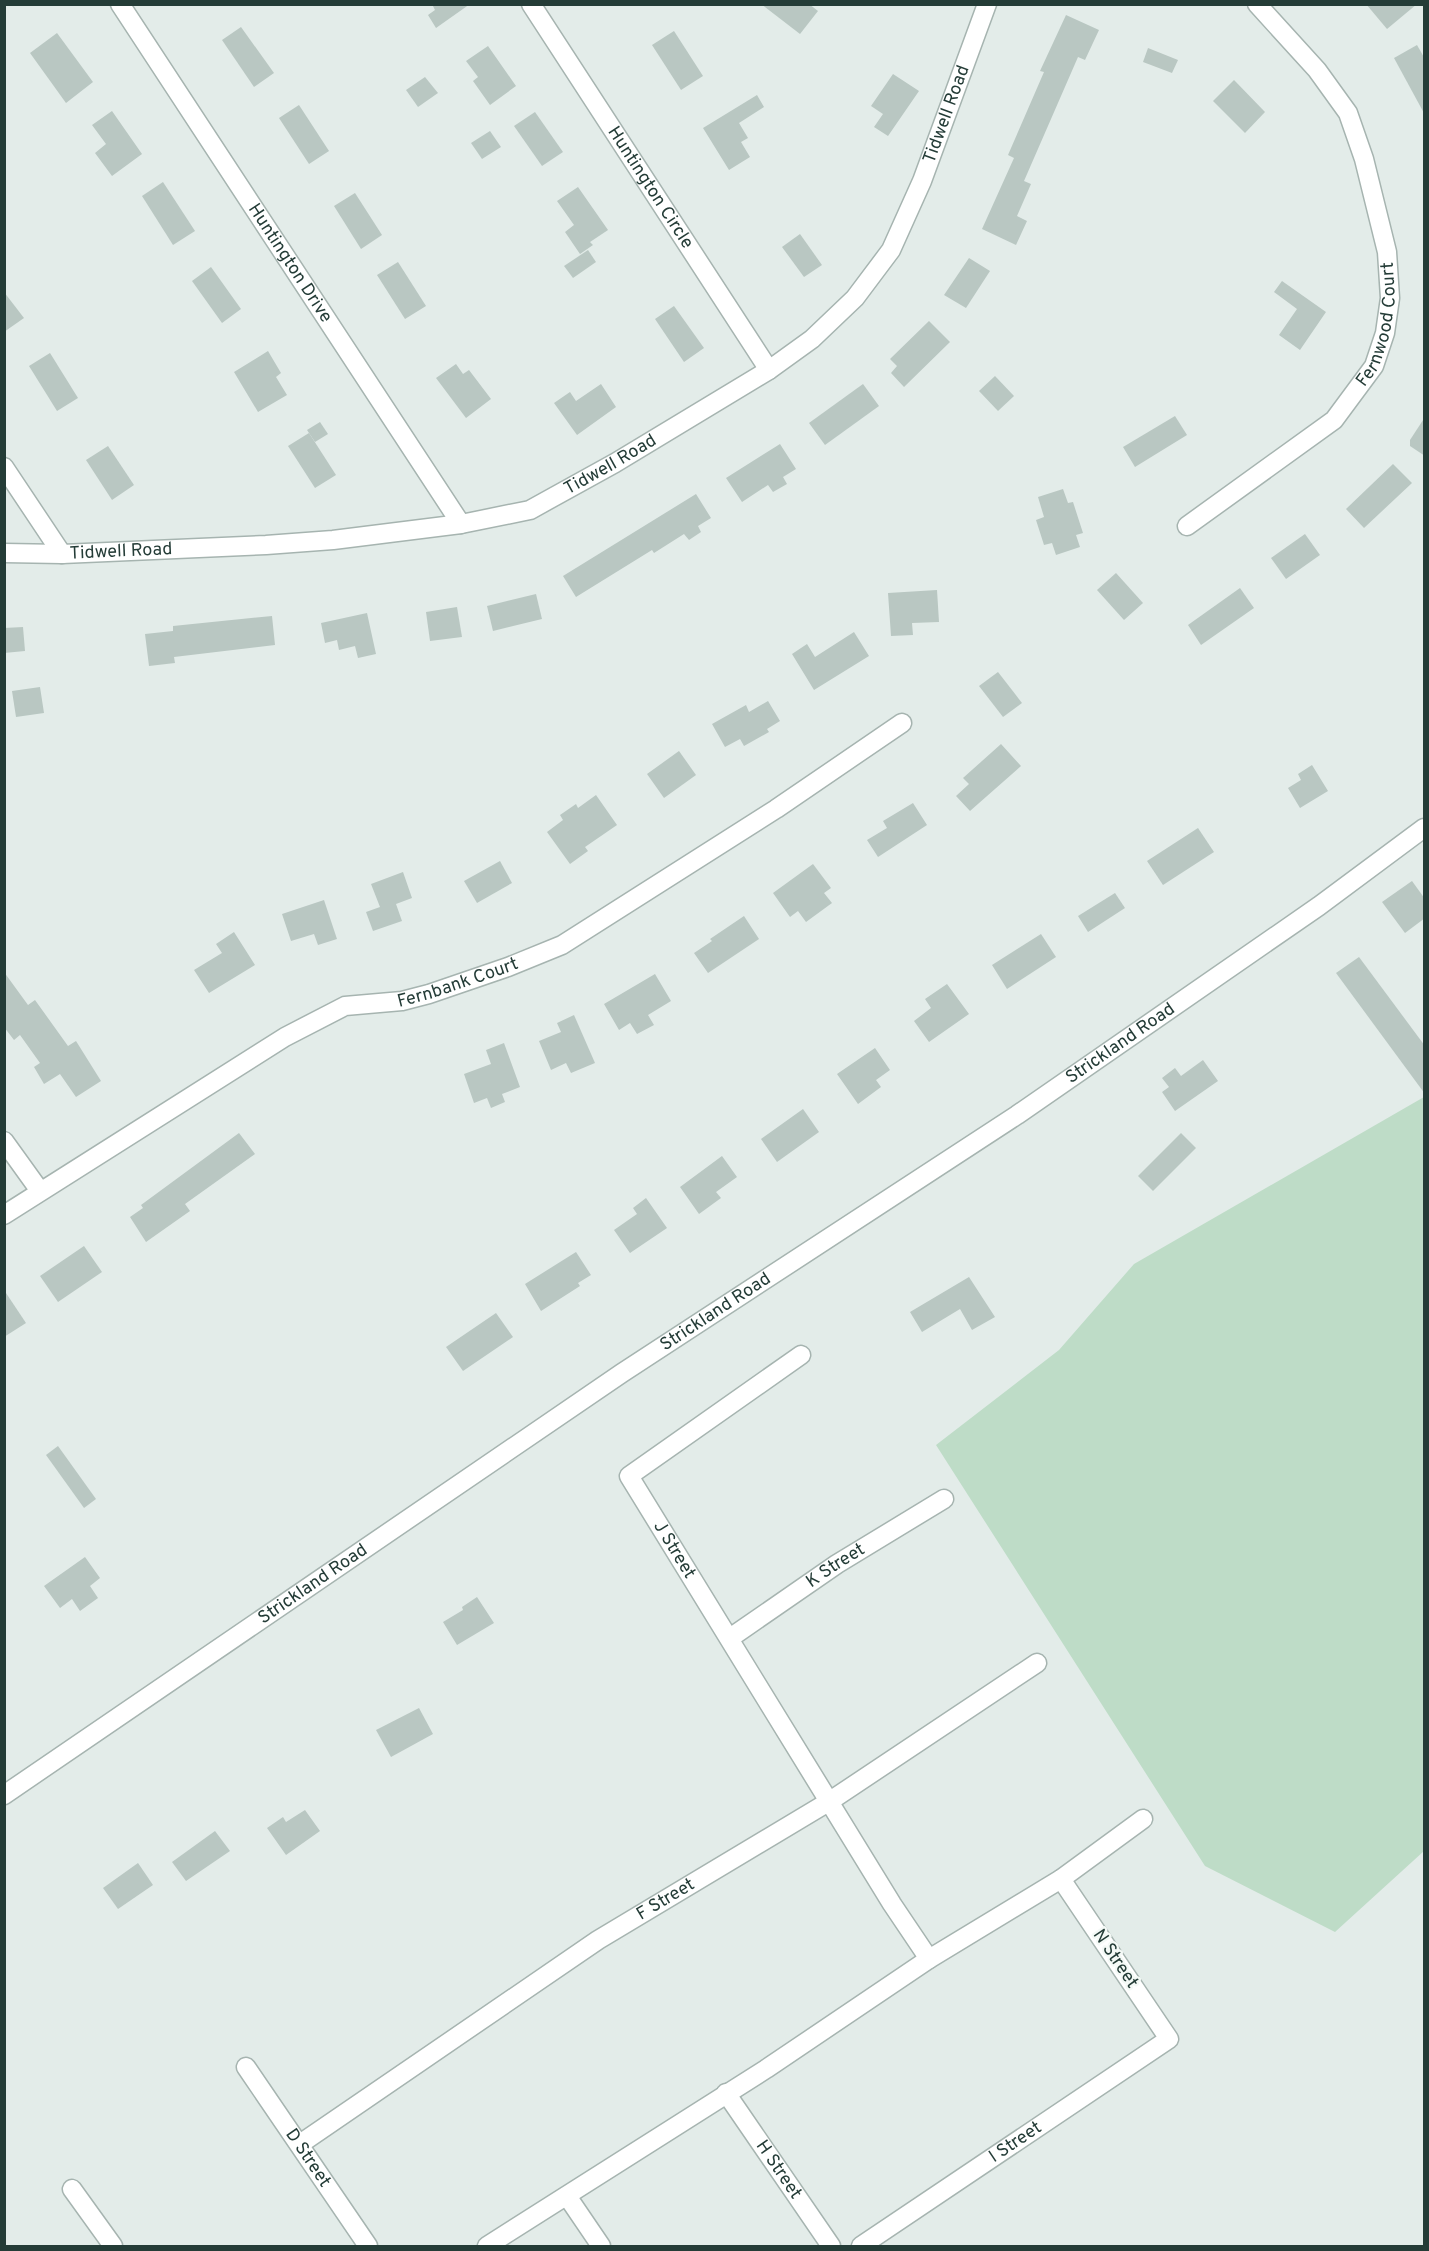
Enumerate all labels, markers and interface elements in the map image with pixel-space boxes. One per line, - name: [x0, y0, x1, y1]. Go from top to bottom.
- street label: Tidwell Road: [918, 62, 975, 167]
- street label: Huntington Circle: [602, 122, 699, 253]
- street label: Huntington Drive: [243, 199, 337, 327]
- street label: Fernwood Court: [1351, 261, 1402, 391]
- street label: Tidwell Road: [560, 429, 661, 500]
- street label: Tidwell Road: [69, 538, 173, 565]
- street label: Fernbank Court: [395, 953, 522, 1013]
- street label: Strickland Road: [1061, 998, 1180, 1089]
- street label: Strickland Road: [656, 1267, 775, 1356]
- street label: J Street: [648, 1517, 701, 1583]
- street label: K Street: [802, 1538, 869, 1593]
- street label: Strickland Road: [254, 1539, 372, 1630]
- street label: F Street: [632, 1873, 699, 1926]
- street label: N Street: [1087, 1925, 1143, 1993]
- street label: I Street: [984, 2116, 1046, 2168]
- street label: D Street: [280, 2124, 336, 2192]
- street label: H Street: [750, 2136, 807, 2204]

